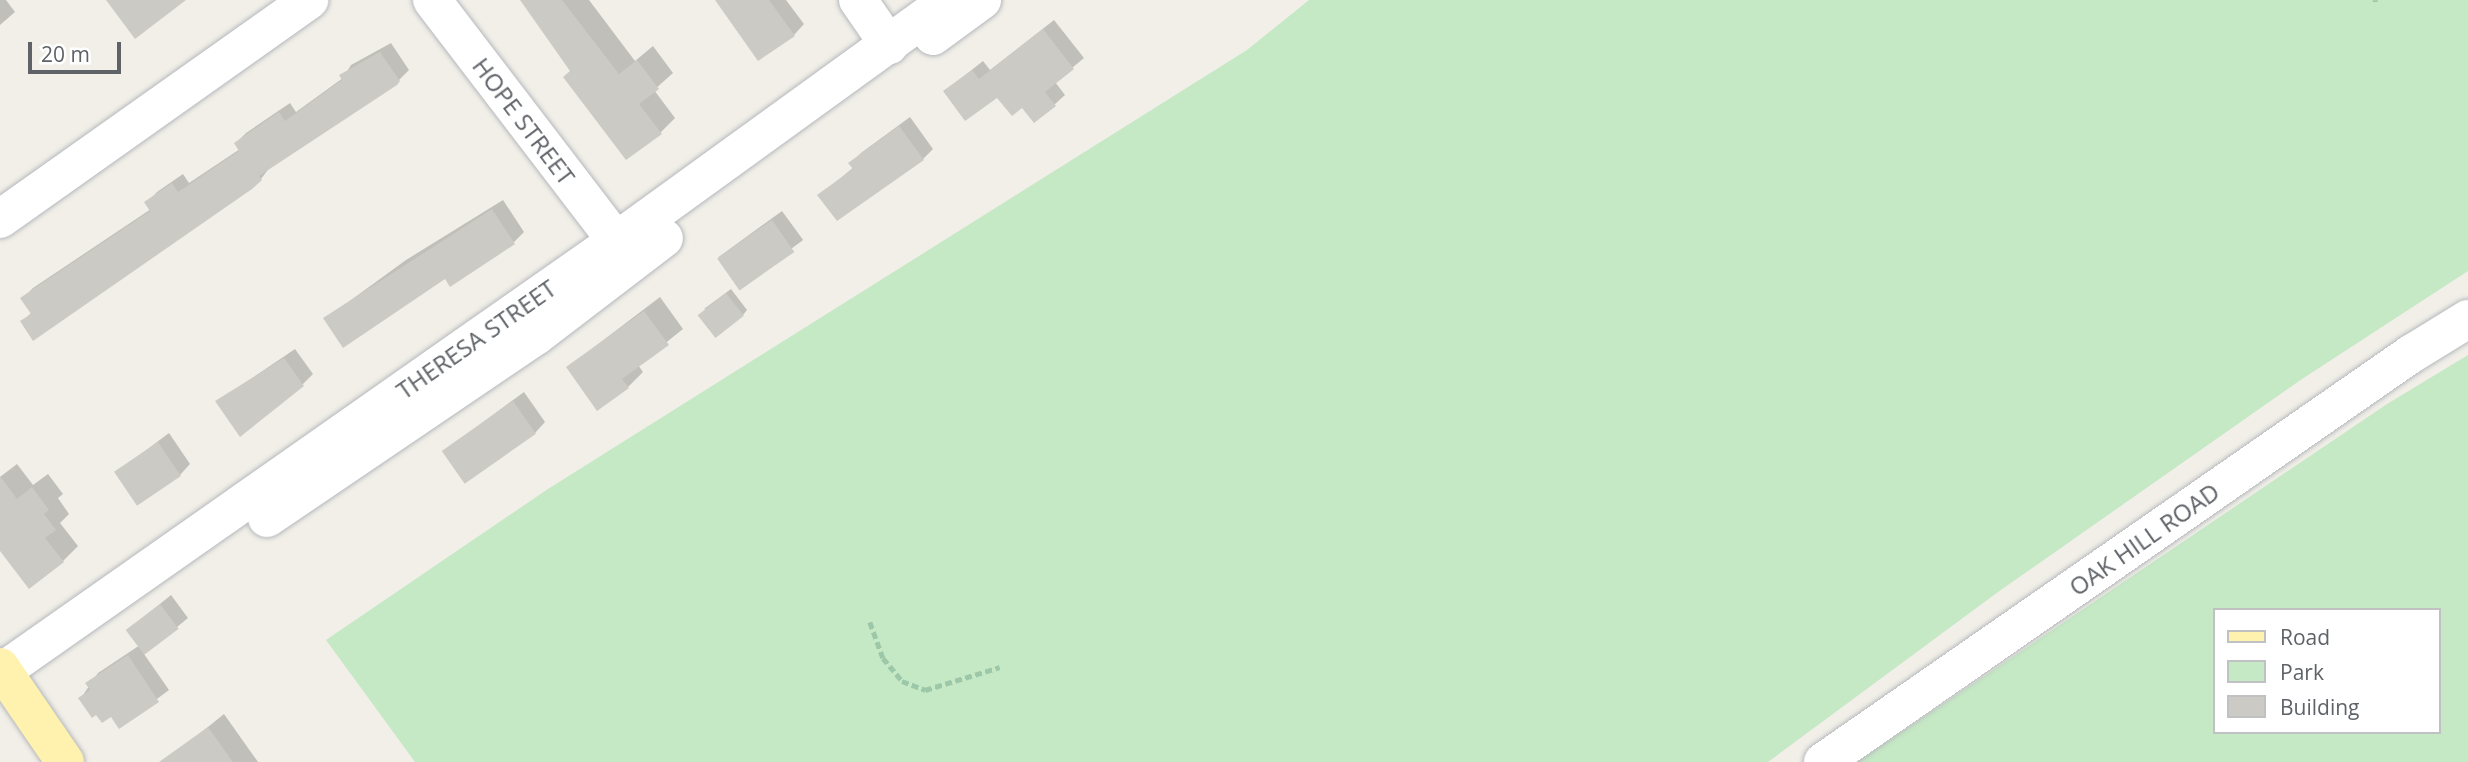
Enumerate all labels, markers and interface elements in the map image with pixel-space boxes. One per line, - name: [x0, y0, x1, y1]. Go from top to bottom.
- scale bar: [32, 28, 124, 72]
- text: 20 m: [41, 40, 90, 68]
- street label: HOPE STREET: [467, 52, 581, 190]
- street label: THERESA STREET: [391, 273, 561, 405]
- street label: OAK HILL ROAD: [2063, 477, 2225, 601]
- legend: [2212, 608, 2440, 734]
- text: Road: [2280, 623, 2330, 651]
- text: Park: [2280, 658, 2324, 686]
- text: Building: [2280, 693, 2359, 721]

